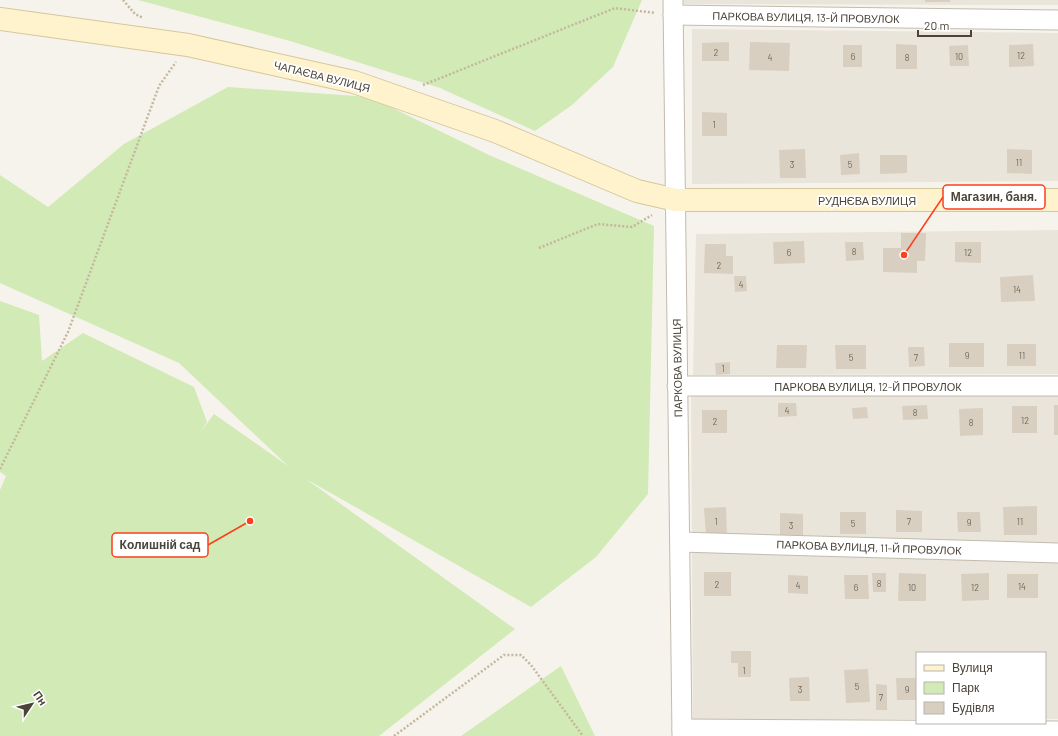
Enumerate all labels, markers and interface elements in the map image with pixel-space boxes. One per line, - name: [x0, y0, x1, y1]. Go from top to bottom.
- street label: ПАРКОВА ВУЛИЦЯ, 13-Й ПРОВУЛОК: [712, 9, 900, 25]
- scale bar: [918, 12, 971, 38]
- text: 20 m: [924, 18, 950, 32]
- house number: 2: [714, 47, 719, 58]
- house number: 12: [1017, 50, 1025, 61]
- house number: 6: [851, 51, 856, 62]
- house number: 10: [955, 51, 963, 62]
- house number: 4: [768, 52, 773, 63]
- house number: 8: [905, 52, 910, 63]
- street label: ЧАПАЄВА ВУЛИЦЯ: [272, 58, 372, 94]
- house number: 1: [712, 119, 716, 130]
- house number: 11: [1016, 157, 1022, 168]
- house number: 3: [790, 159, 795, 170]
- house number: 5: [848, 159, 853, 170]
- callout: Магазин, баня.: [943, 185, 1045, 209]
- text: Магазин, баня.: [951, 189, 1037, 203]
- street label: РУДНЄВА ВУЛИЦЯ: [818, 194, 916, 207]
- house number: 8: [852, 246, 857, 257]
- house number: 6: [787, 247, 792, 258]
- house number: 12: [964, 247, 972, 258]
- house number: 2: [717, 260, 722, 271]
- house number: 4: [739, 279, 744, 290]
- house number: 14: [1013, 284, 1021, 295]
- street label: ПАРКОВА ВУЛИЦЯ: [670, 318, 684, 417]
- house number: 9: [965, 350, 970, 361]
- house number: 11: [1019, 350, 1025, 361]
- house number: 5: [849, 352, 854, 363]
- house number: 7: [914, 352, 919, 363]
- house number: 1: [721, 363, 725, 374]
- street label: ПАРКОВА ВУЛИЦЯ, 12-Й ПРОВУЛОК: [774, 380, 962, 393]
- house number: 4: [785, 405, 790, 416]
- house number: 8: [913, 407, 918, 418]
- house number: 12: [1021, 415, 1029, 426]
- house number: 2: [713, 416, 718, 427]
- house number: 8: [969, 417, 974, 428]
- house number: 1: [714, 516, 718, 527]
- house number: 7: [907, 516, 912, 527]
- house number: 11: [1017, 516, 1023, 527]
- house number: 9: [967, 517, 972, 528]
- house number: 5: [851, 518, 856, 529]
- house number: 3: [789, 520, 794, 531]
- callout: Колишній сад: [112, 533, 208, 557]
- text: Колишній сад: [120, 537, 201, 552]
- street label: ПАРКОВА ВУЛИЦЯ, 11-Й ПРОВУЛОК: [776, 537, 962, 557]
- house number: 8: [877, 578, 882, 589]
- house number: 2: [715, 579, 720, 590]
- house number: 4: [796, 580, 801, 591]
- house number: 14: [1018, 581, 1026, 592]
- house number: 6: [854, 582, 859, 593]
- house number: 10: [908, 582, 916, 593]
- house number: 12: [971, 582, 979, 593]
- legend: [916, 652, 1046, 724]
- text: Вулиця: [952, 660, 993, 675]
- house number: 1: [742, 665, 746, 676]
- text: Парк: [952, 680, 980, 695]
- house number: 5: [855, 681, 860, 692]
- north arrow: [12, 684, 52, 724]
- house number: 3: [798, 684, 803, 695]
- house number: 9: [905, 684, 910, 695]
- text: Пн: [31, 688, 50, 708]
- house number: 7: [879, 692, 884, 703]
- text: Будівля: [952, 700, 994, 715]

